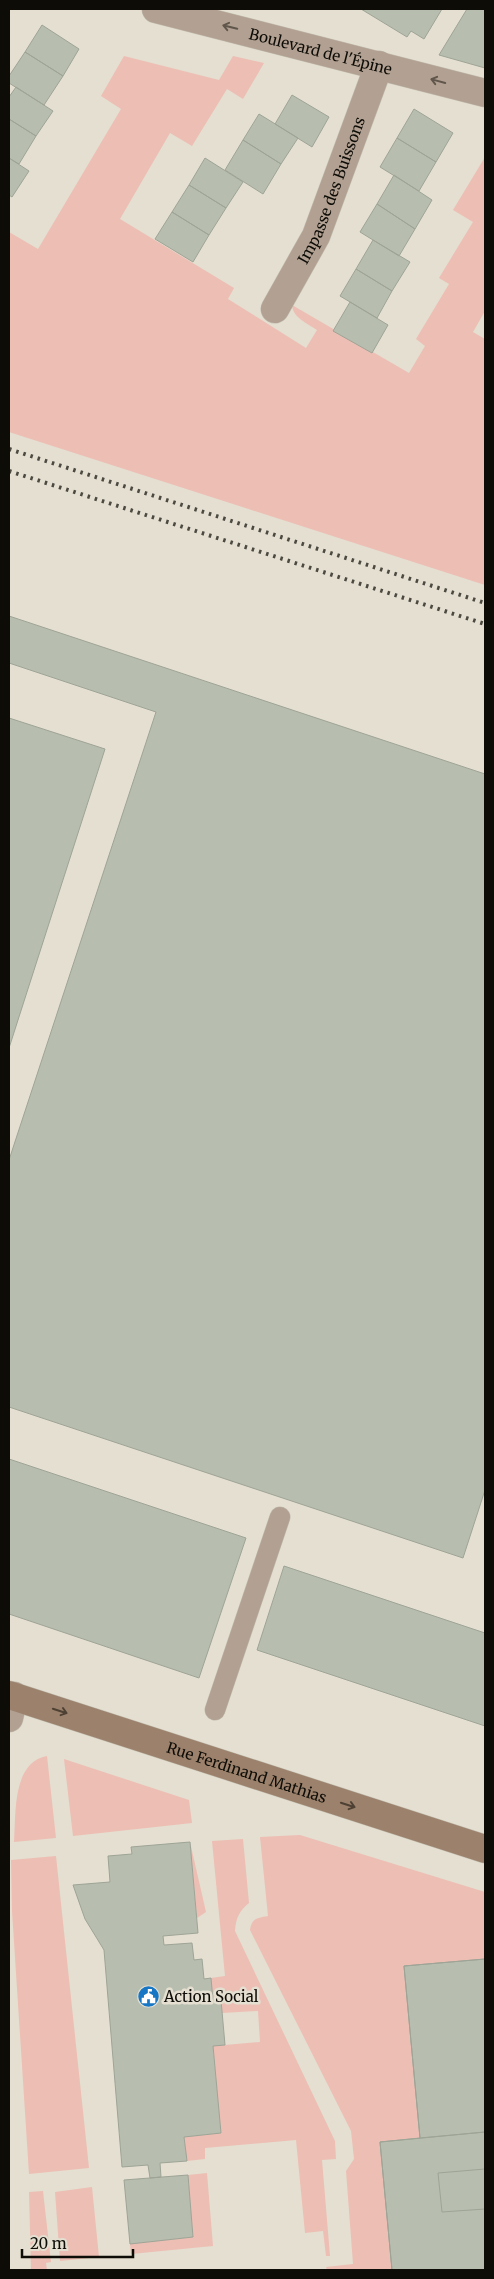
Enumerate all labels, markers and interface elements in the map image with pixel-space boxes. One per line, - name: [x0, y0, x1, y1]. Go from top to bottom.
- one-way arrow: [222, 22, 238, 32]
- street label: Boulevard de l'Épine: [247, 24, 394, 78]
- one-way arrow: [431, 75, 447, 85]
- street label: Impasse des Buissons: [293, 114, 369, 267]
- one-way arrow: [52, 1707, 68, 1717]
- street label: Rue Ferdinand Mathias: [164, 1737, 329, 1807]
- one-way arrow: [340, 1800, 356, 1810]
- public building icon: Action Social: [136, 1984, 160, 2008]
- place label: Action Social: [163, 1987, 259, 2006]
- scale bar: [22, 2226, 134, 2258]
- text: 20 m: [30, 2234, 67, 2253]

